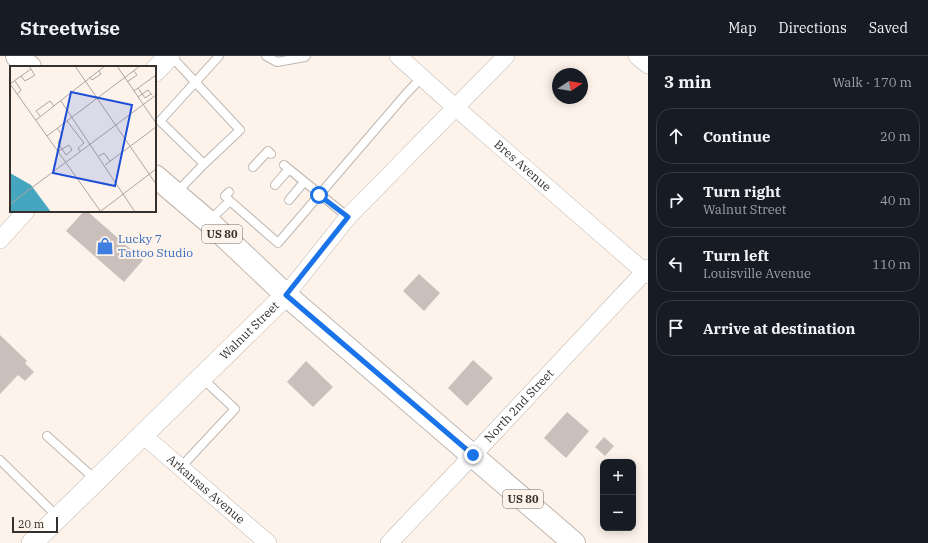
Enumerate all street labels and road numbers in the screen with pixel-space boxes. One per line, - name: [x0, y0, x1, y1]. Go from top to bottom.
- street label: Bres Avenue: [491, 137, 554, 194]
- road number: US 80: [202, 225, 242, 243]
- street label: Walnut Street: [216, 298, 282, 363]
- street label: North 2nd Street: [481, 366, 557, 445]
- street label: Arkansas Avenue: [164, 451, 248, 527]
- road number: US 80: [503, 490, 543, 508]

